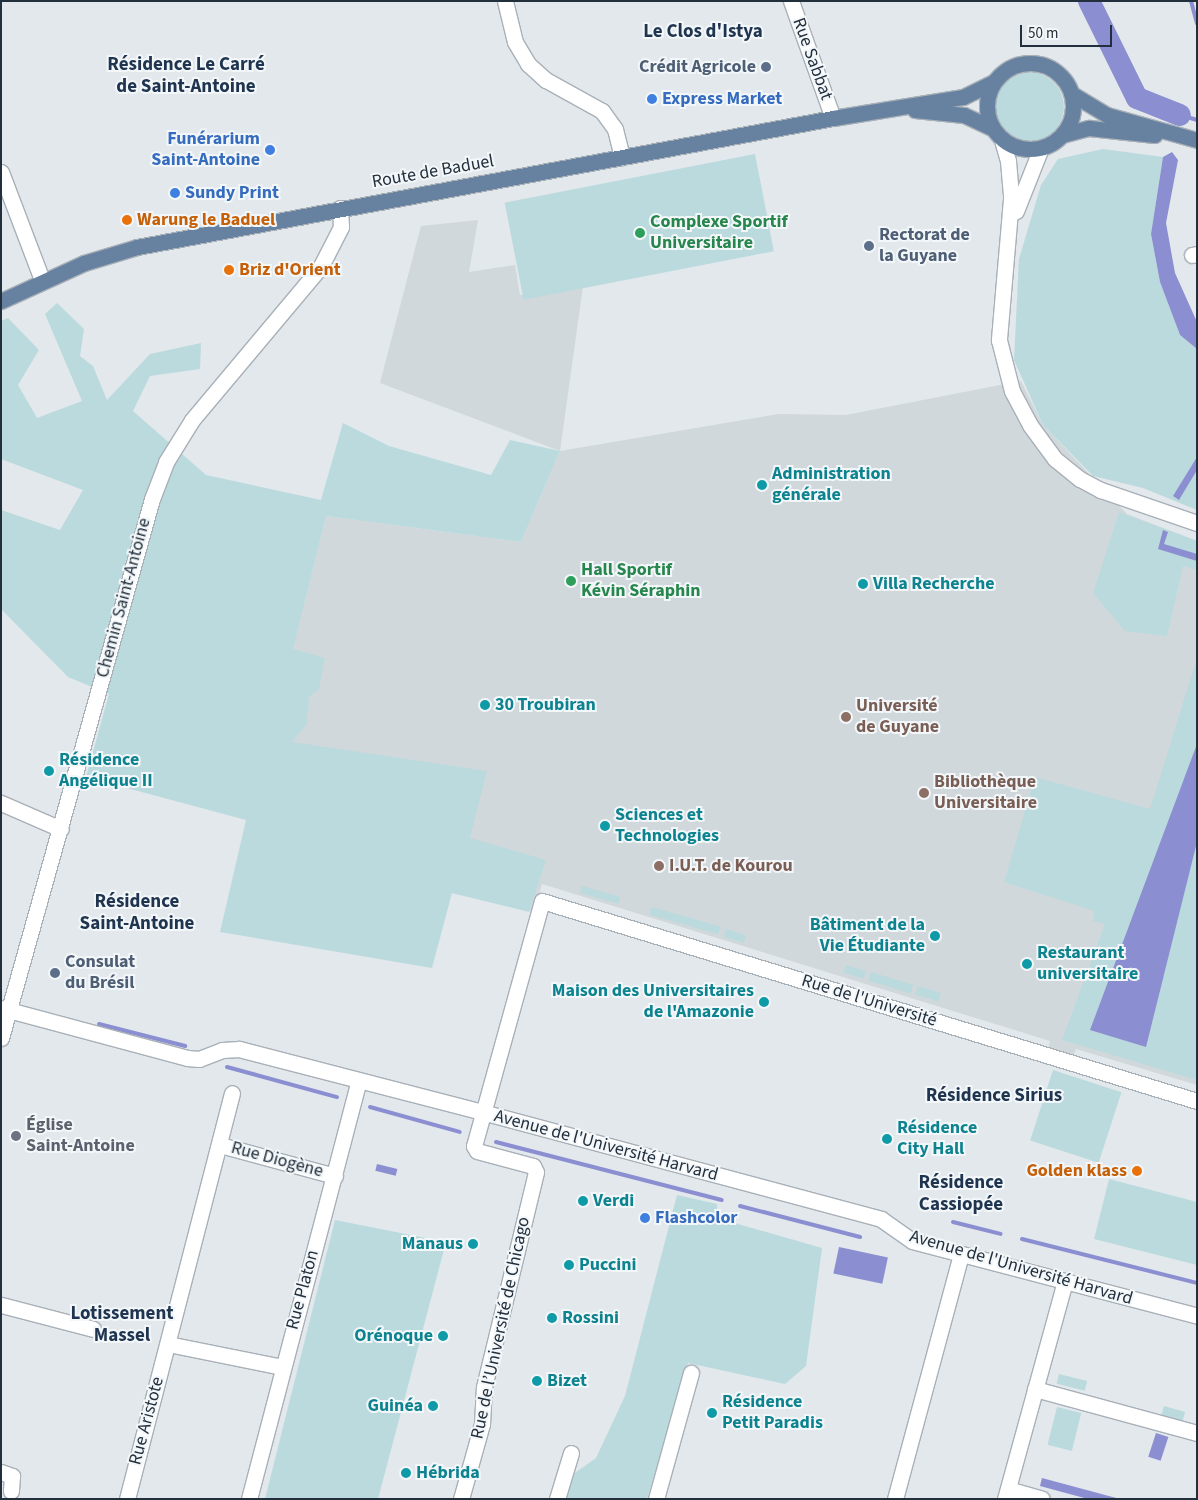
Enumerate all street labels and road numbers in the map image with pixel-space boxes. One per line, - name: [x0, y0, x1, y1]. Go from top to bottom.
- street label: Rue Sabbat: [787, 15, 837, 103]
- street label: Route de Baduel: [370, 151, 496, 193]
- street label: Chemin Saint-Antoine: [92, 516, 156, 680]
- street label: Rue de l'Université: [799, 970, 939, 1032]
- street label: Avenue de l'Université Harvard: [492, 1106, 720, 1186]
- street label: Rue Diogène: [229, 1137, 325, 1183]
- street label: Rue de l’Université de Chicago: [467, 1215, 535, 1441]
- street label: Avenue de l'Université Harvard: [907, 1226, 1135, 1310]
- street label: Rue Platon: [282, 1248, 324, 1332]
- street label: Rue Aristote: [125, 1375, 169, 1467]

